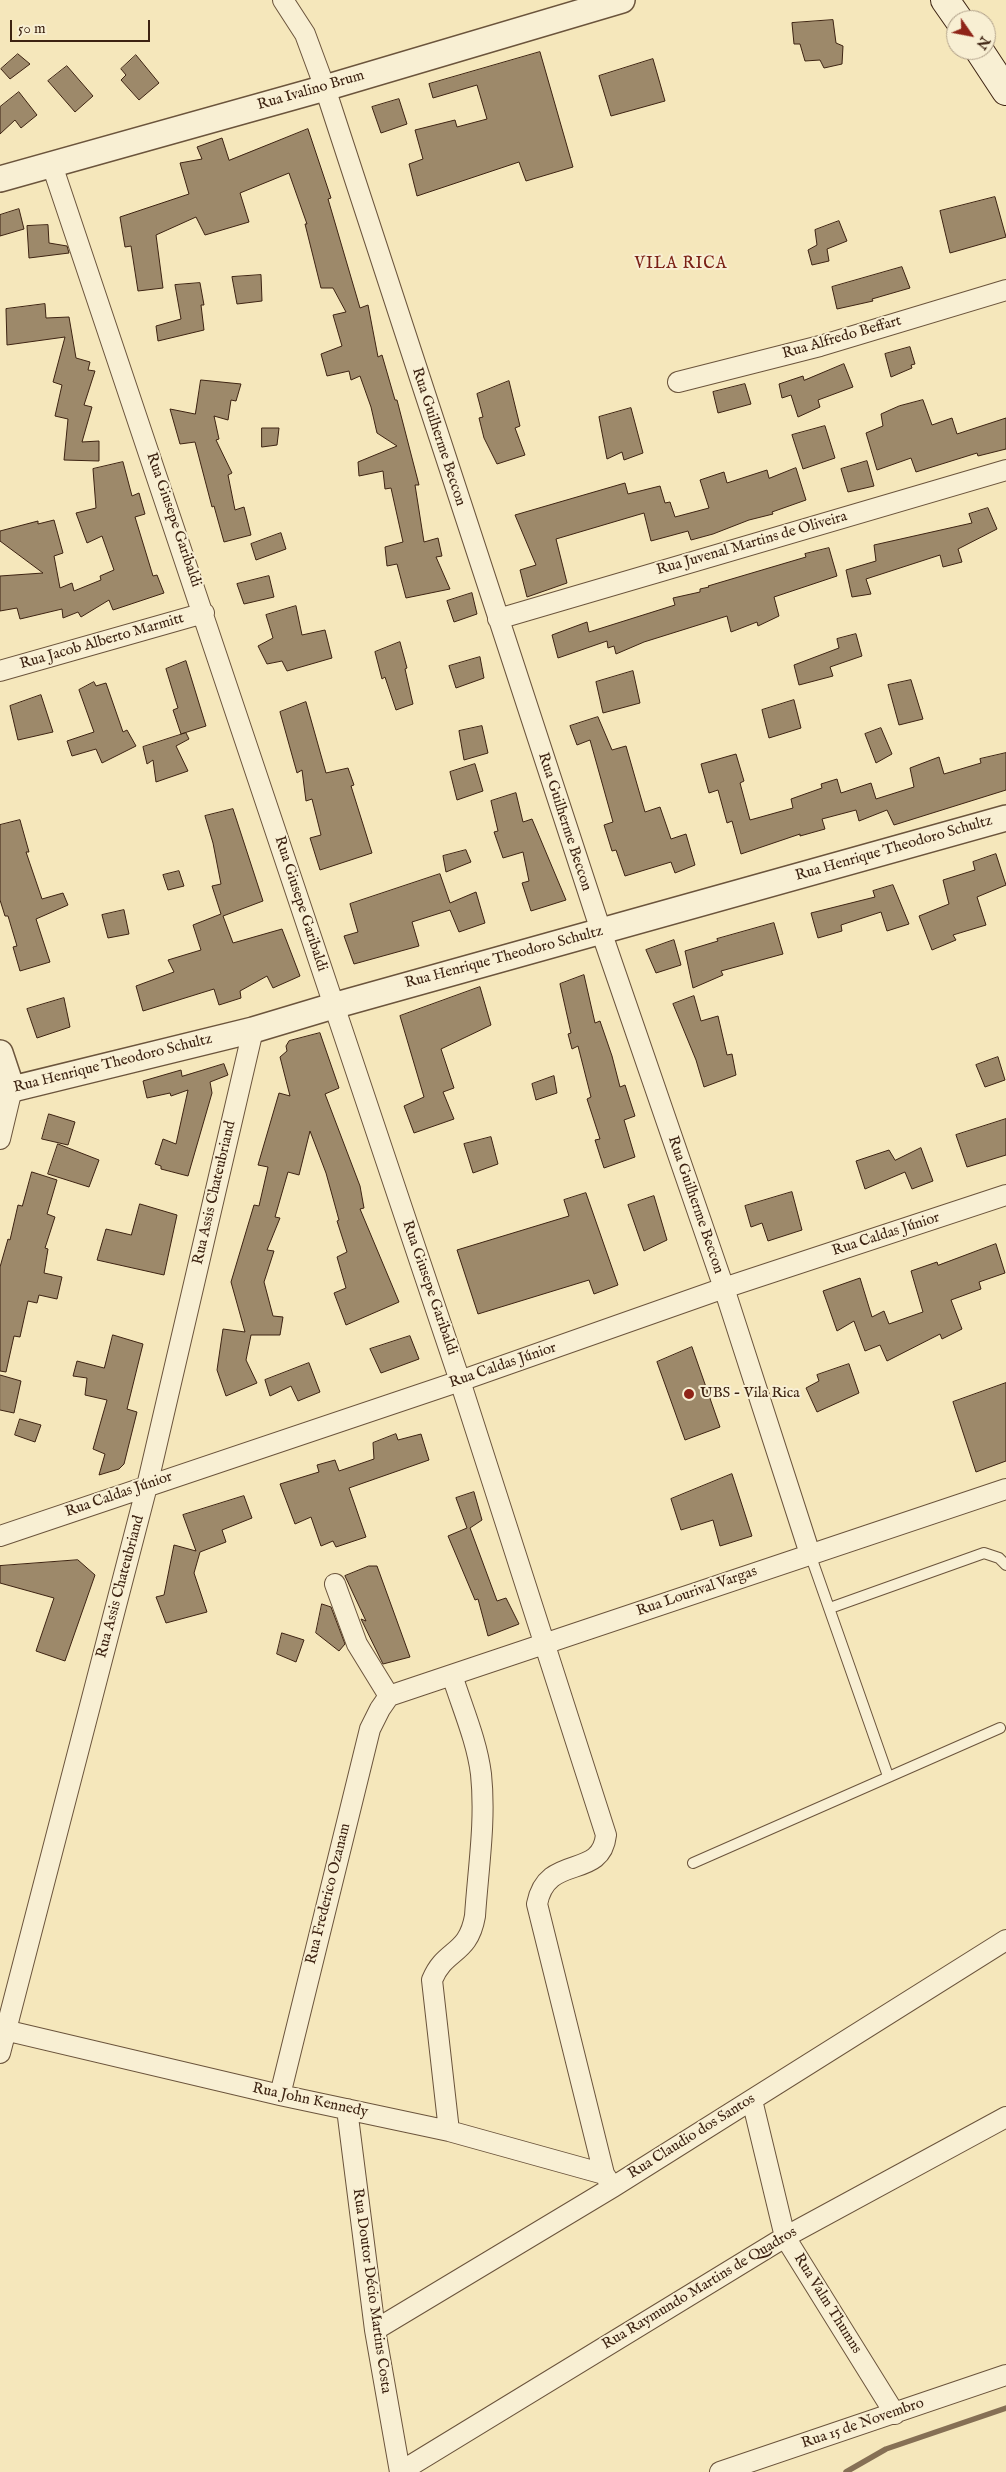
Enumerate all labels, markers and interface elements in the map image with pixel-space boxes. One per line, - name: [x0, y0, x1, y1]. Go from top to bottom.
- scale bar: [12, 10, 152, 42]
- north arrow: [946, 10, 996, 60]
- text: 50 m: [18, 19, 46, 38]
- text: N: [972, 33, 994, 53]
- street label: Rua Ivalino Brum: [255, 67, 367, 115]
- district label: VILA RICA: [633, 255, 729, 275]
- street label: Rua Alfredo Beffart: [780, 312, 904, 364]
- street label: Rua Guilherme Beccon: [407, 366, 469, 508]
- street label: Rua Giusepe Garibaldi: [141, 450, 205, 590]
- street label: Rua Juvenal Martins de Oliveira: [655, 508, 849, 580]
- street label: Rua Jacob Alberto Marmitt: [18, 610, 186, 674]
- street label: Rua Guilherme Beccon: [533, 751, 595, 893]
- street label: Rua Henrique Theodoro Schultz: [793, 812, 995, 886]
- street label: Rua Giusepe Garibaldi: [270, 834, 330, 974]
- street label: Rua Henrique Theodoro Schultz: [403, 923, 605, 993]
- street label: Rua Henrique Theodoro Schultz: [12, 1031, 214, 1097]
- street label: Rua Assis Chateubriand: [190, 1119, 240, 1267]
- street label: Rua Guilherme Beccon: [663, 1134, 727, 1276]
- street label: Rua Caldas Júnior: [830, 1209, 942, 1261]
- street label: Rua Giusepe Garibaldi: [397, 1218, 461, 1358]
- street label: Rua Caldas Júnior: [447, 1339, 559, 1393]
- place label: UBS - Vila Rica: [700, 1385, 800, 1403]
- marker: UBS - Vila Rica: [682, 1387, 696, 1401]
- street label: Rua Caldas Júnior: [63, 1468, 175, 1522]
- street label: Rua Assis Chateubriand: [93, 1514, 149, 1660]
- street label: Rua Lourival Vargas: [634, 1563, 760, 1621]
- street label: Rua Frederico Ozanam: [303, 1822, 355, 1966]
- street label: Rua John Kennedy: [251, 2080, 369, 2122]
- street label: Rua Claudio dos Santos: [625, 2091, 759, 2183]
- street label: Rua Doutor Décio Martins Costa: [348, 2187, 394, 2395]
- street label: Rua Raymundo Martins de Quadros: [599, 2224, 801, 2354]
- street label: Rua Valm Thumns: [789, 2251, 865, 2357]
- street label: Rua 15 de Novembro: [799, 2395, 927, 2453]

